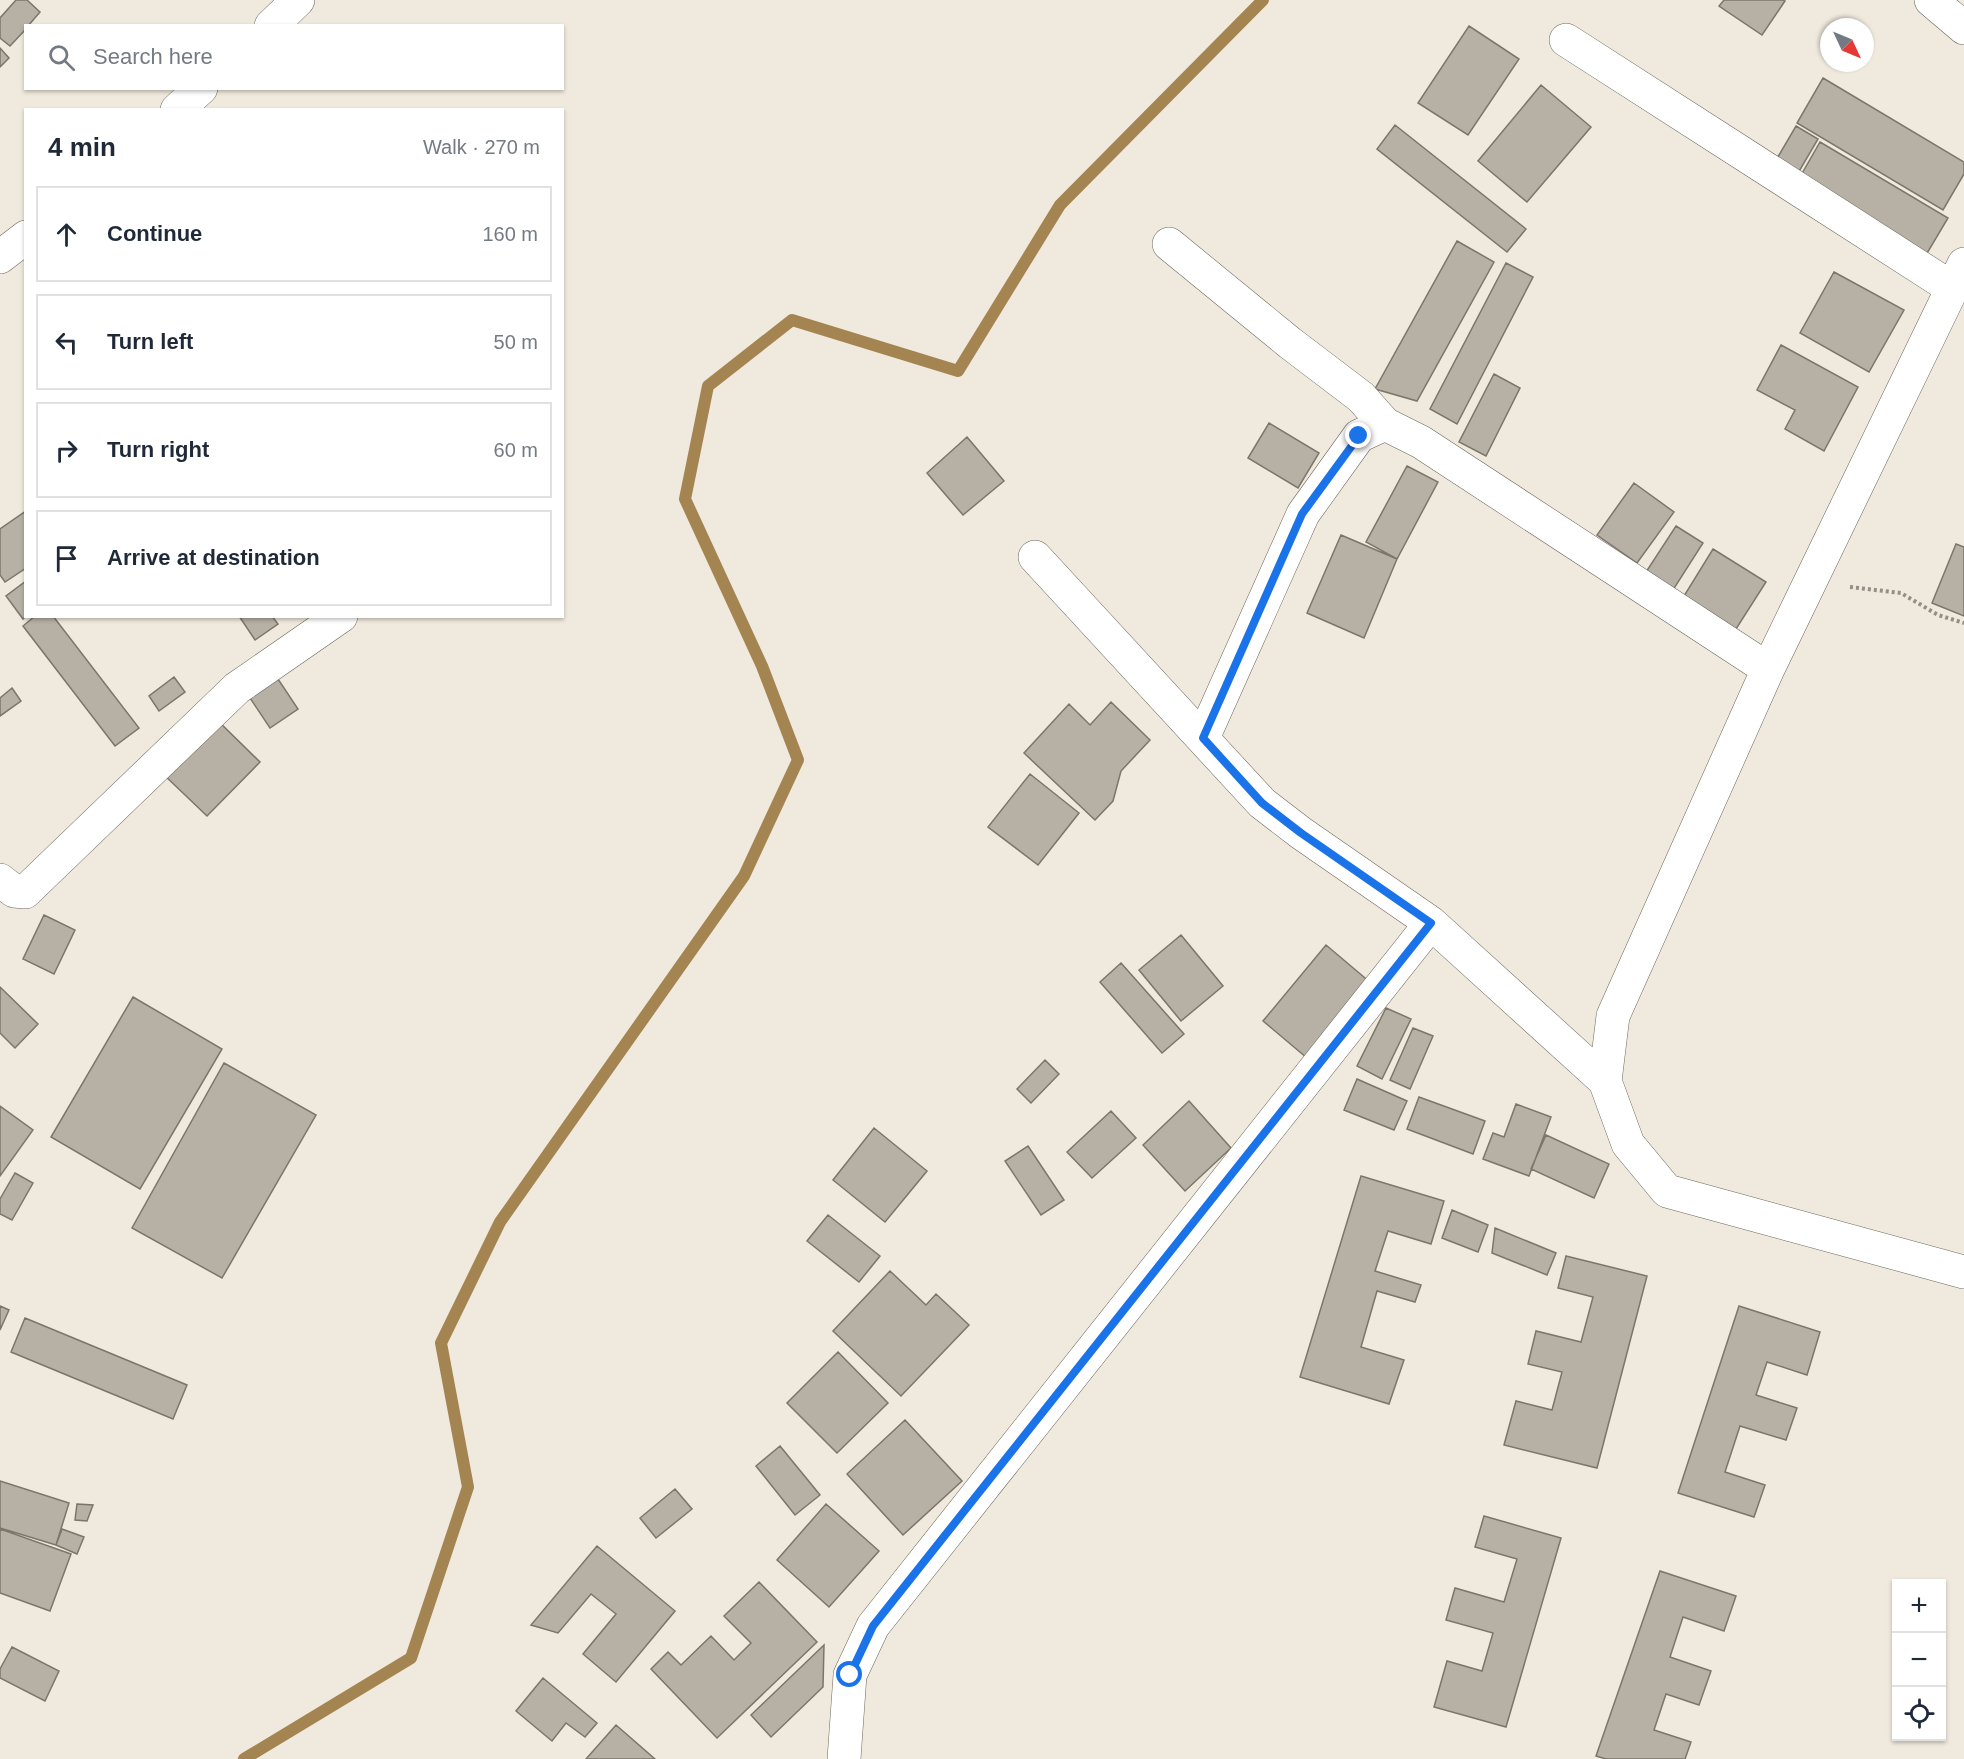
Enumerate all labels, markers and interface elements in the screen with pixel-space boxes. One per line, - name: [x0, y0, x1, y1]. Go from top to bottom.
- north arrow: [1820, 18, 1874, 72]
- search box: [24, 24, 564, 90]
- icon: search: [45, 41, 78, 74]
- text: Search here: [93, 44, 213, 69]
- text: 4 min: [48, 132, 116, 162]
- text: Walk · 270 m: [423, 136, 540, 158]
- icon: ahead: [50, 218, 83, 251]
- text: Continue: [107, 221, 202, 246]
- text: 160 m: [482, 223, 538, 245]
- icon: left: [50, 326, 83, 359]
- text: Turn left: [107, 329, 193, 354]
- text: 50 m: [494, 331, 538, 353]
- route end: [1345, 422, 1371, 448]
- icon: right: [50, 434, 83, 467]
- text: Turn right: [107, 437, 209, 462]
- text: 60 m: [494, 439, 538, 461]
- icon: arrive: [50, 542, 83, 575]
- text: Arrive at destination: [107, 545, 320, 570]
- map controls: [1892, 1579, 1946, 1741]
- button: +: [1892, 1579, 1946, 1633]
- button: −: [1892, 1633, 1946, 1687]
- route start: [836, 1661, 862, 1687]
- button: locate: [1892, 1687, 1946, 1741]

